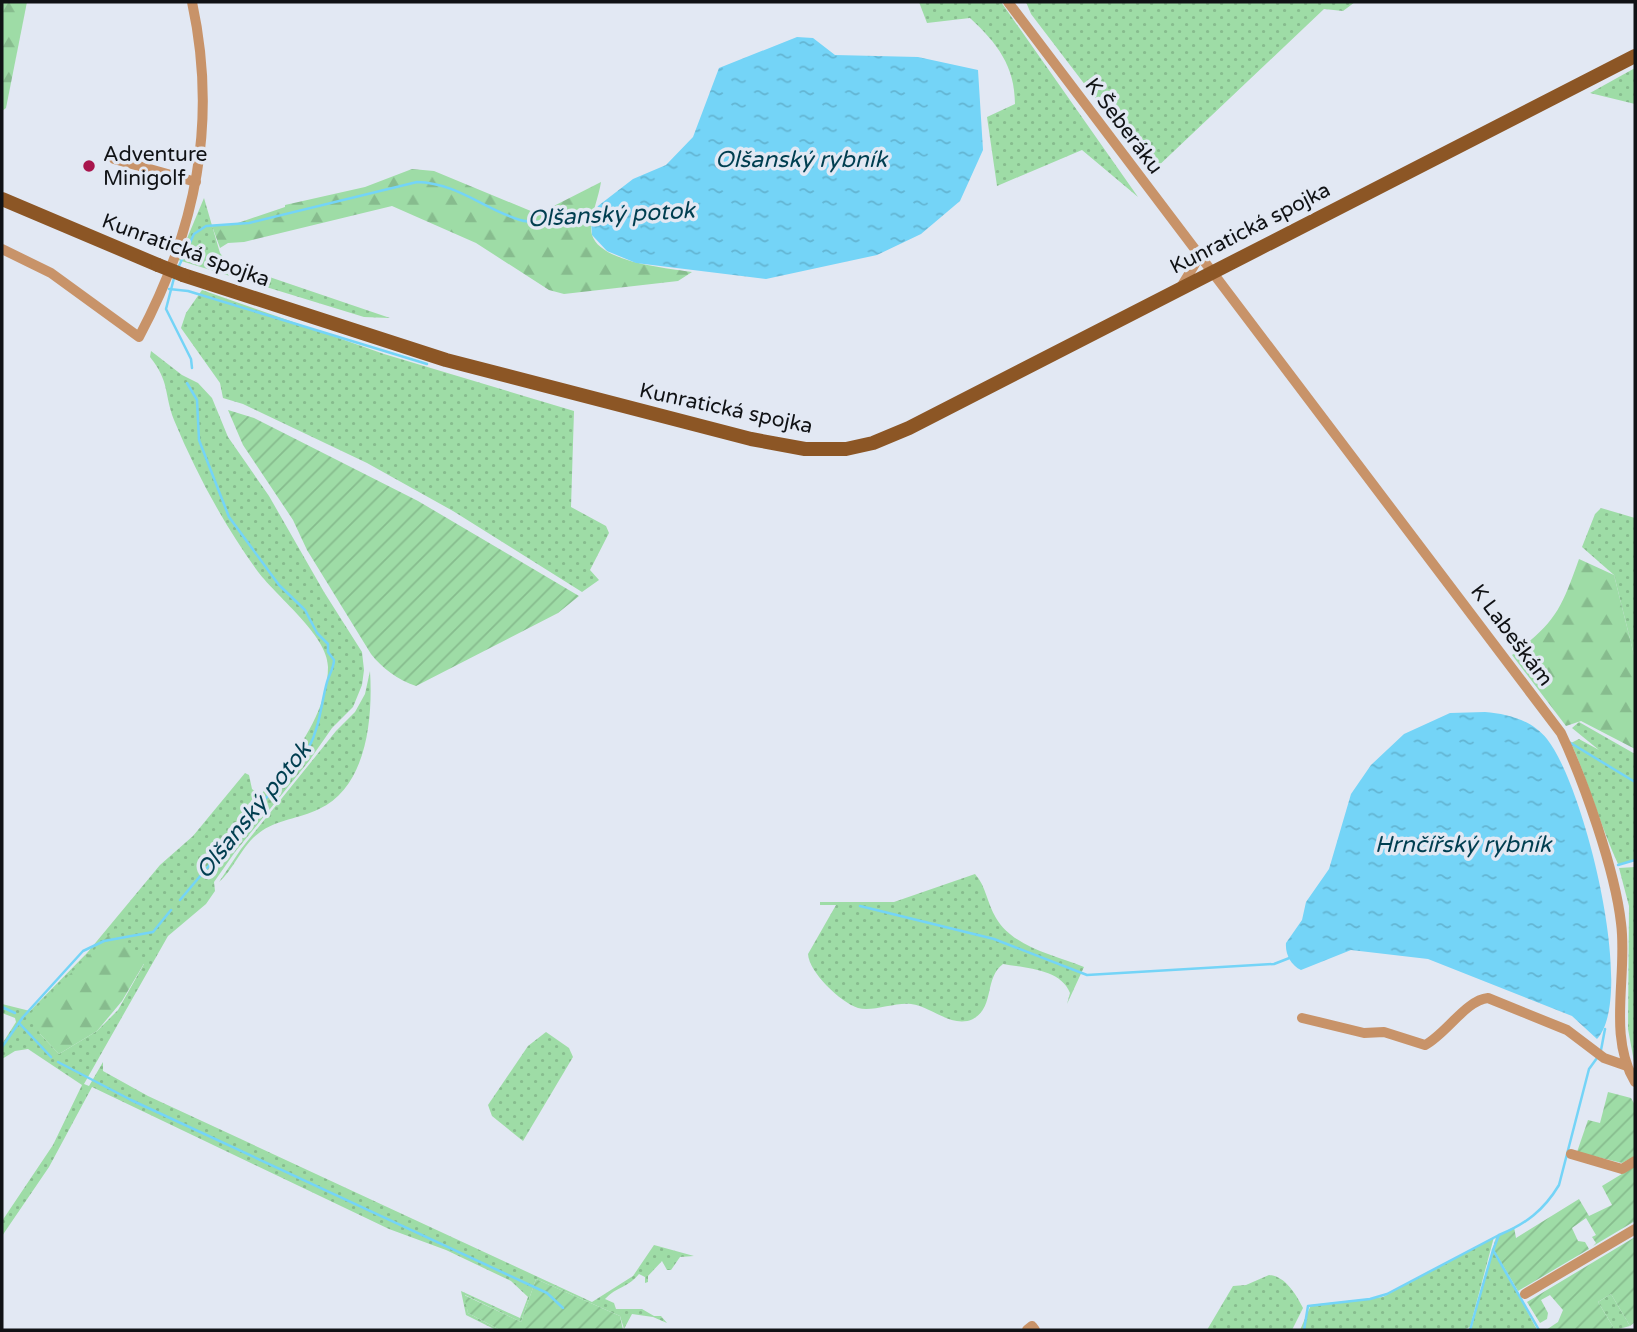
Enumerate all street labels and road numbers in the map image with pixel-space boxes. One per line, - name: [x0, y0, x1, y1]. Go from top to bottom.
- street label: K Šeberáku: [1079, 73, 1168, 179]
- street label: Kunratická spojka: [1166, 177, 1335, 280]
- street label: Kunratická spojka: [99, 209, 273, 292]
- street label: Kunratická spojka: [637, 378, 815, 439]
- street label: K Labeškám: [1465, 579, 1558, 691]

